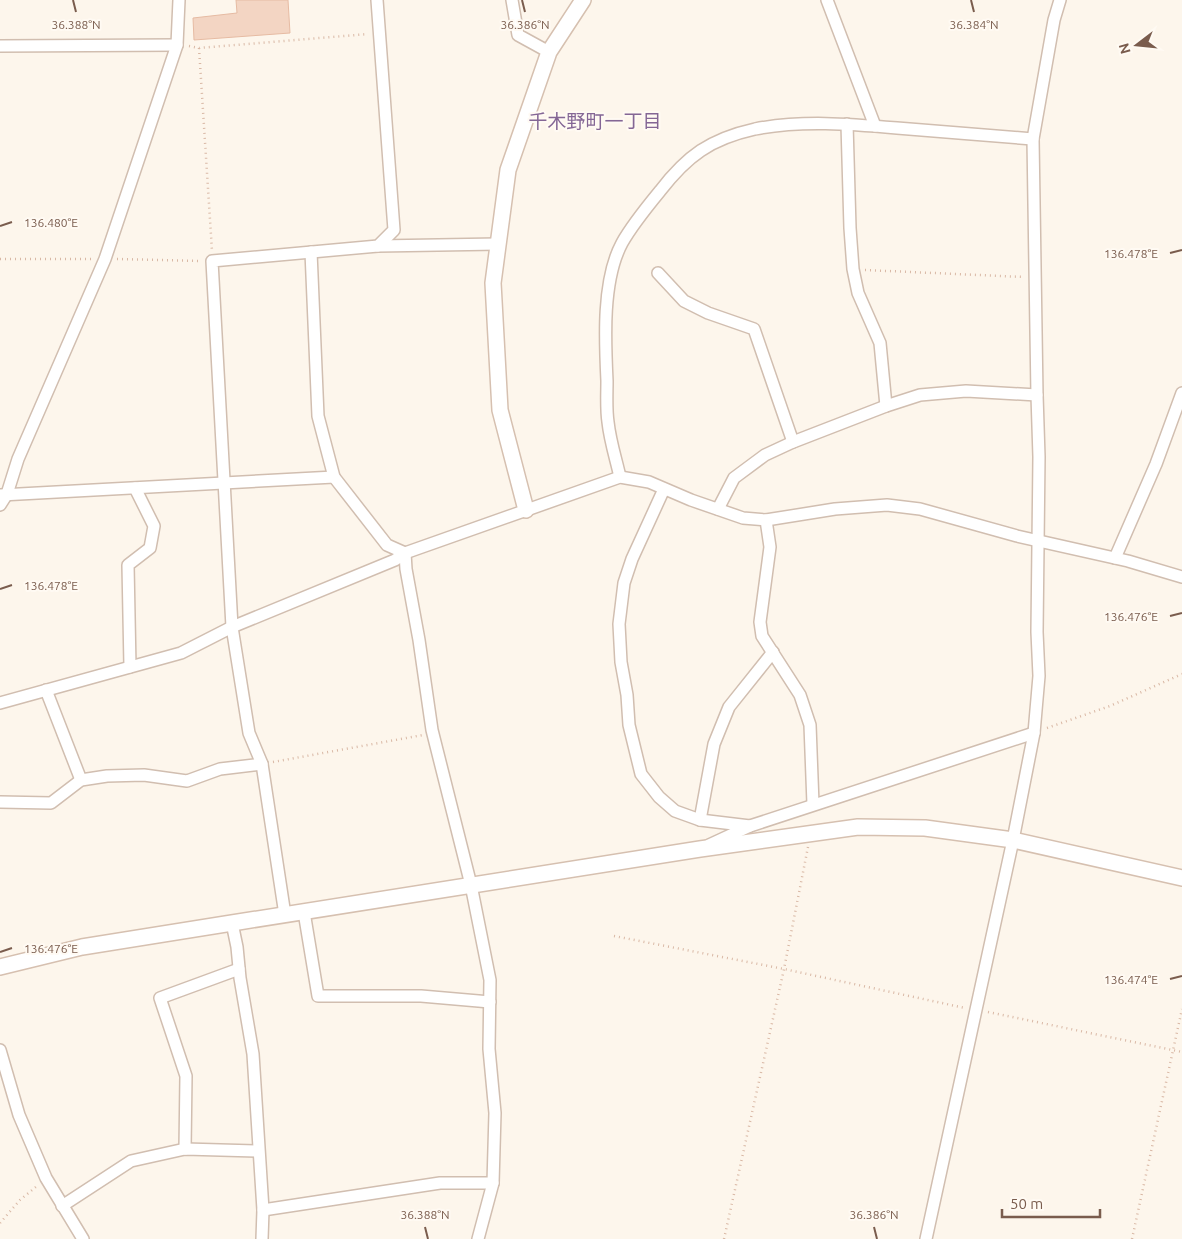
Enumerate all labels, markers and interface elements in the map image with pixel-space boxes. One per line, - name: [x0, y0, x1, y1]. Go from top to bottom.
- text: 36.388°N: [51, 18, 101, 31]
- text: 36.386°N: [500, 18, 550, 31]
- text: 36.384°N: [949, 18, 999, 31]
- north arrow: [1112, 20, 1162, 70]
- text: N: [1115, 41, 1134, 56]
- district label: 千木野町一丁目: [528, 110, 662, 132]
- text: 136.480°E: [24, 216, 78, 229]
- text: 136.478°E: [1104, 247, 1158, 260]
- text: 136.478°E: [24, 579, 78, 592]
- text: 136.476°E: [1104, 610, 1158, 623]
- text: 136.476°E: [24, 942, 78, 955]
- text: 136.474°E: [1104, 973, 1158, 986]
- scale bar: [1002, 1186, 1100, 1218]
- text: 50 m: [1010, 1195, 1043, 1212]
- text: 36.388°N: [400, 1208, 450, 1221]
- text: 36.386°N: [849, 1208, 899, 1221]

